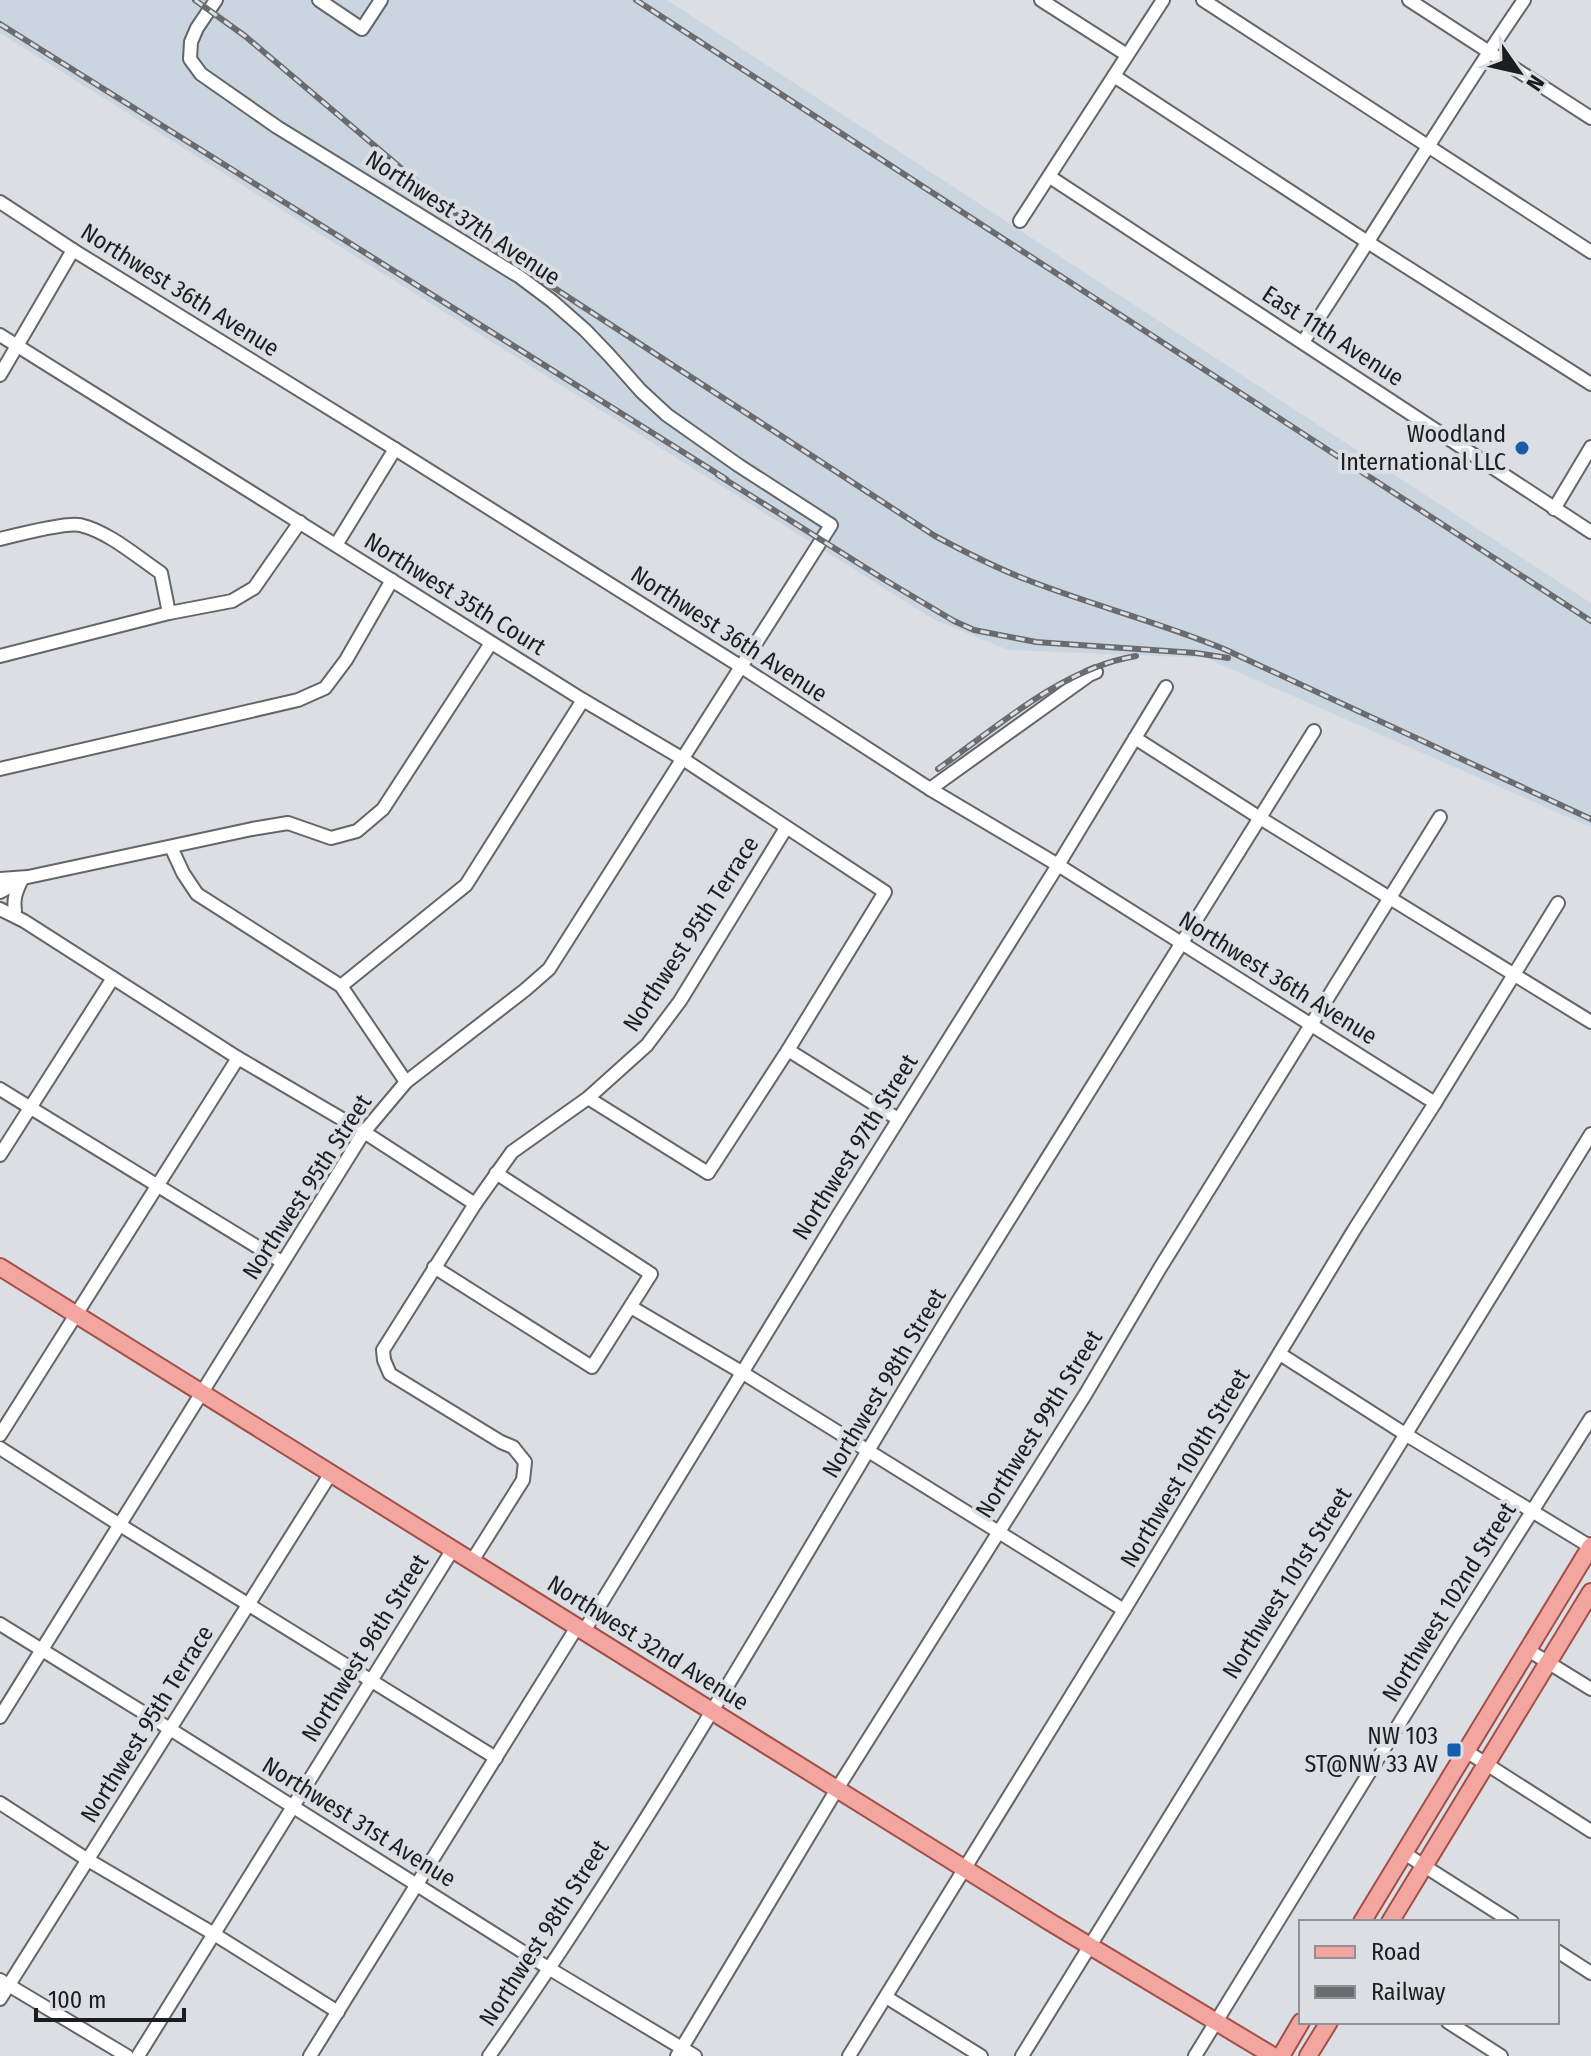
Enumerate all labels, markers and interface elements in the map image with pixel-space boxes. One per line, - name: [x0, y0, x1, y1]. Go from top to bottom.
- north arrow: [1479, 32, 1559, 112]
- text: N: [1520, 70, 1550, 96]
- street label: Northwest 37th Avenue: [361, 145, 565, 291]
- street label: Northwest 36th Avenue: [76, 218, 284, 362]
- street label: East 11th Avenue: [1257, 280, 1409, 392]
- place label: Woodland International LLC: [1340, 420, 1506, 476]
- marker: Woodland International LLC: [1513, 439, 1531, 457]
- street label: Northwest 35th Court: [359, 527, 551, 661]
- street label: Northwest 36th Avenue: [626, 560, 832, 708]
- street label: Northwest 95th Terrace: [617, 831, 765, 1037]
- street label: Northwest 36th Avenue: [1174, 906, 1382, 1050]
- street label: Northwest 97th Street: [787, 1049, 924, 1245]
- street label: Northwest 95th Street: [237, 1089, 377, 1285]
- street label: Northwest 98th Street: [816, 1283, 952, 1483]
- street label: Northwest 99th Street: [970, 1325, 1108, 1523]
- street label: Northwest 100th Street: [1115, 1363, 1256, 1572]
- street label: Northwest 101st Street: [1217, 1482, 1357, 1684]
- street label: Northwest 102nd Street: [1376, 1497, 1522, 1707]
- street label: Northwest 96th Street: [296, 1549, 434, 1747]
- street label: Northwest 32nd Avenue: [542, 1570, 754, 1716]
- street label: Northwest 95th Terrace: [75, 1620, 219, 1828]
- place label: NW 103 ST@NW 33 AV: [1305, 1722, 1439, 1778]
- marker: NW 103 ST@NW 33 AV: [1445, 1741, 1463, 1759]
- street label: Northwest 31st Avenue: [257, 1751, 461, 1893]
- street label: Northwest 98th Street: [473, 1835, 615, 2031]
- legend: [1299, 1920, 1559, 2024]
- text: Road: [1371, 1938, 1421, 1966]
- scale bar: [36, 1972, 184, 2022]
- text: Railway: [1371, 1978, 1446, 2006]
- text: 100 m: [48, 1986, 106, 2014]

